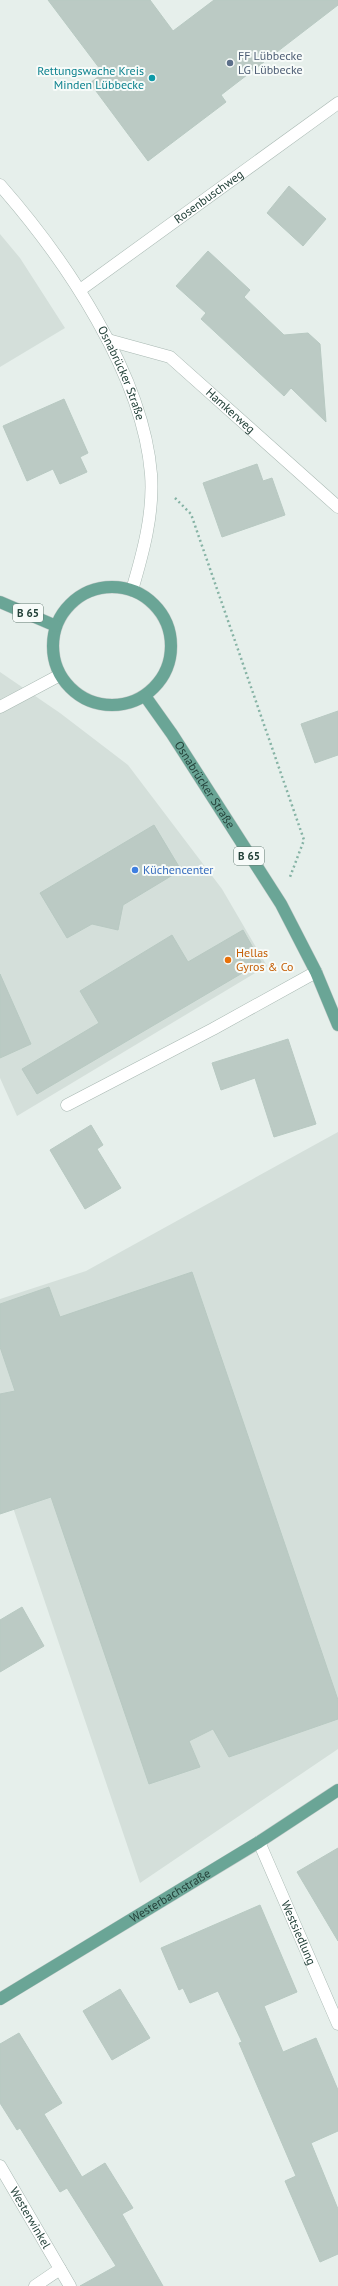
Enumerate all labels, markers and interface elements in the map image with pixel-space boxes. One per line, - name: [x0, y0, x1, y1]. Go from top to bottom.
- place label: FF Lübbecke LG Lübbecke: [238, 48, 303, 77]
- marker: FF Lübbecke LG Lübbecke: [225, 58, 235, 68]
- place label: Rettungswache Kreis Minden Lübbecke: [37, 63, 144, 92]
- marker: Rettungswache Kreis Minden Lübbecke: [147, 73, 157, 83]
- street label: Rosenbuschweg: [171, 166, 246, 226]
- street label: Osnabrücker Straße: [95, 323, 148, 422]
- street label: Hamkerweg: [203, 385, 258, 436]
- road number: B 65: [13, 604, 43, 622]
- street label: Osnabrücker Straße: [171, 738, 239, 831]
- road number: B 65: [234, 847, 264, 865]
- place label: Küchencenter: [143, 862, 213, 877]
- marker: Küchencenter: [130, 865, 140, 875]
- place label: Hellas Gyros & Co: [236, 945, 294, 974]
- marker: Hellas Gyros & Co: [223, 955, 233, 965]
- street label: Westerbachstraße: [127, 1865, 213, 1926]
- street label: Westsiedlung: [278, 1898, 319, 1967]
- street label: Westerwinkel: [7, 2184, 55, 2251]

